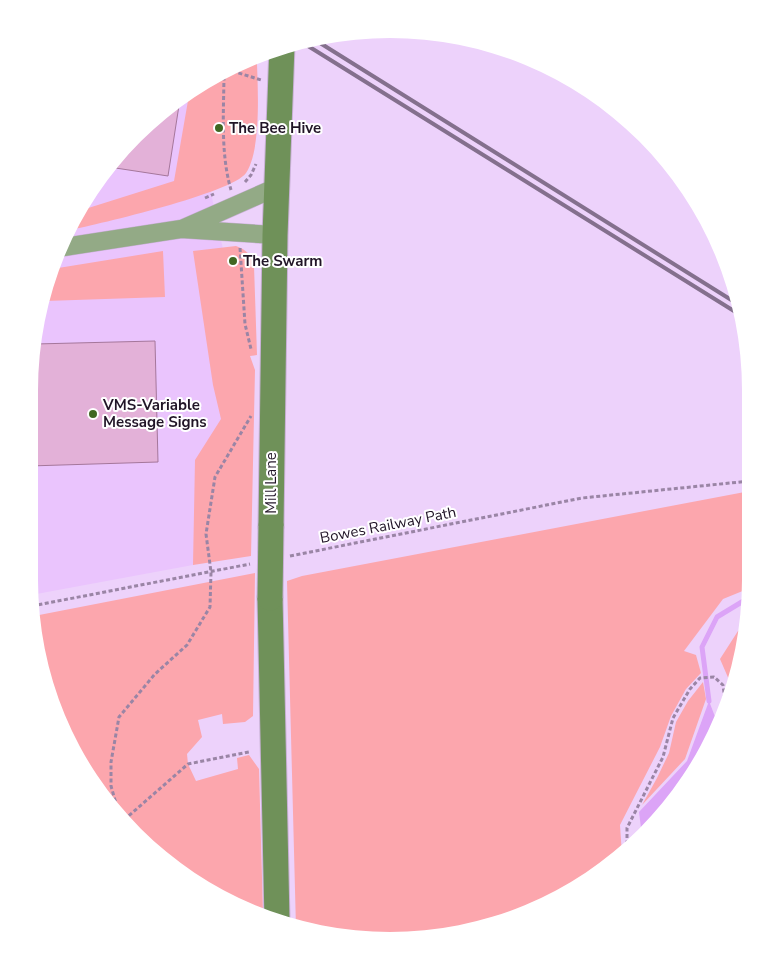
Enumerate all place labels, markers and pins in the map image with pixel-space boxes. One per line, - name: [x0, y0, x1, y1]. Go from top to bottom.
- place label: The Bee Hive: [229, 118, 321, 138]
- marker: The Bee Hive: [213, 122, 225, 134]
- place label: The Swarm: [243, 251, 323, 271]
- marker: The Swarm: [227, 255, 239, 267]
- place label: VMS-Variable Message Signs: [102, 395, 207, 432]
- marker: VMS-Variable Message Signs: [87, 408, 99, 420]

